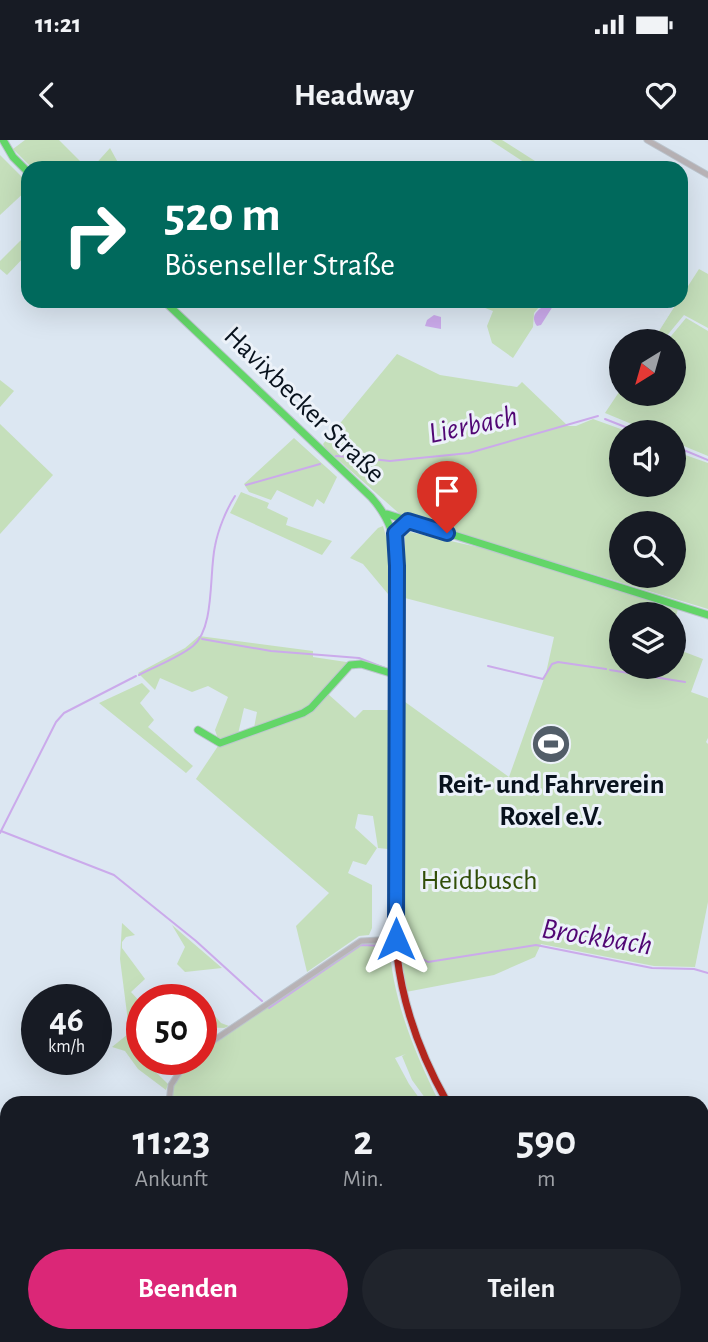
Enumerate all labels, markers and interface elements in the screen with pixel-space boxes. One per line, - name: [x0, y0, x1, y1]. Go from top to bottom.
- text: 11:21: [35, 11, 81, 37]
- icon: back: [28, 76, 66, 114]
- icon: heart: [642, 76, 680, 114]
- text: Headway: [294, 79, 414, 111]
- icon: right: [49, 189, 140, 280]
- text: 520 m: [164, 191, 281, 240]
- text: Bösenseller Straße: [164, 249, 395, 281]
- street label: Havixbecker Straße: [218, 322, 390, 488]
- north arrow: [609, 329, 686, 406]
- map controls: [609, 329, 686, 679]
- water label: Lierbach: [426, 401, 520, 449]
- button: sound: [609, 420, 686, 497]
- pin: [417, 461, 477, 533]
- icon: arrive: [428, 472, 466, 510]
- button: search: [609, 511, 686, 588]
- button: layers: [609, 602, 686, 679]
- sports icon: Reit- und Fahrverein Roxel e.V.: [530, 723, 572, 765]
- place label: Reit- und Fahrverein Roxel e.V.: [438, 771, 664, 831]
- park label: Heidbusch: [420, 867, 538, 895]
- position arrow: [359, 902, 433, 976]
- water label: Brockbach: [540, 913, 654, 961]
- speed limit sign: 50: [126, 984, 217, 1075]
- text: 46: [49, 1003, 84, 1038]
- text: km/h: [48, 1038, 85, 1056]
- text: 11:23: [133, 1120, 210, 1162]
- text: 2: [353, 1120, 373, 1162]
- text: 590: [516, 1120, 576, 1162]
- text: Ankunft: [135, 1168, 208, 1191]
- text: Min.: [343, 1168, 384, 1191]
- text: m: [537, 1168, 556, 1191]
- button: Beenden: [28, 1249, 348, 1329]
- button: Teilen: [362, 1249, 681, 1329]

